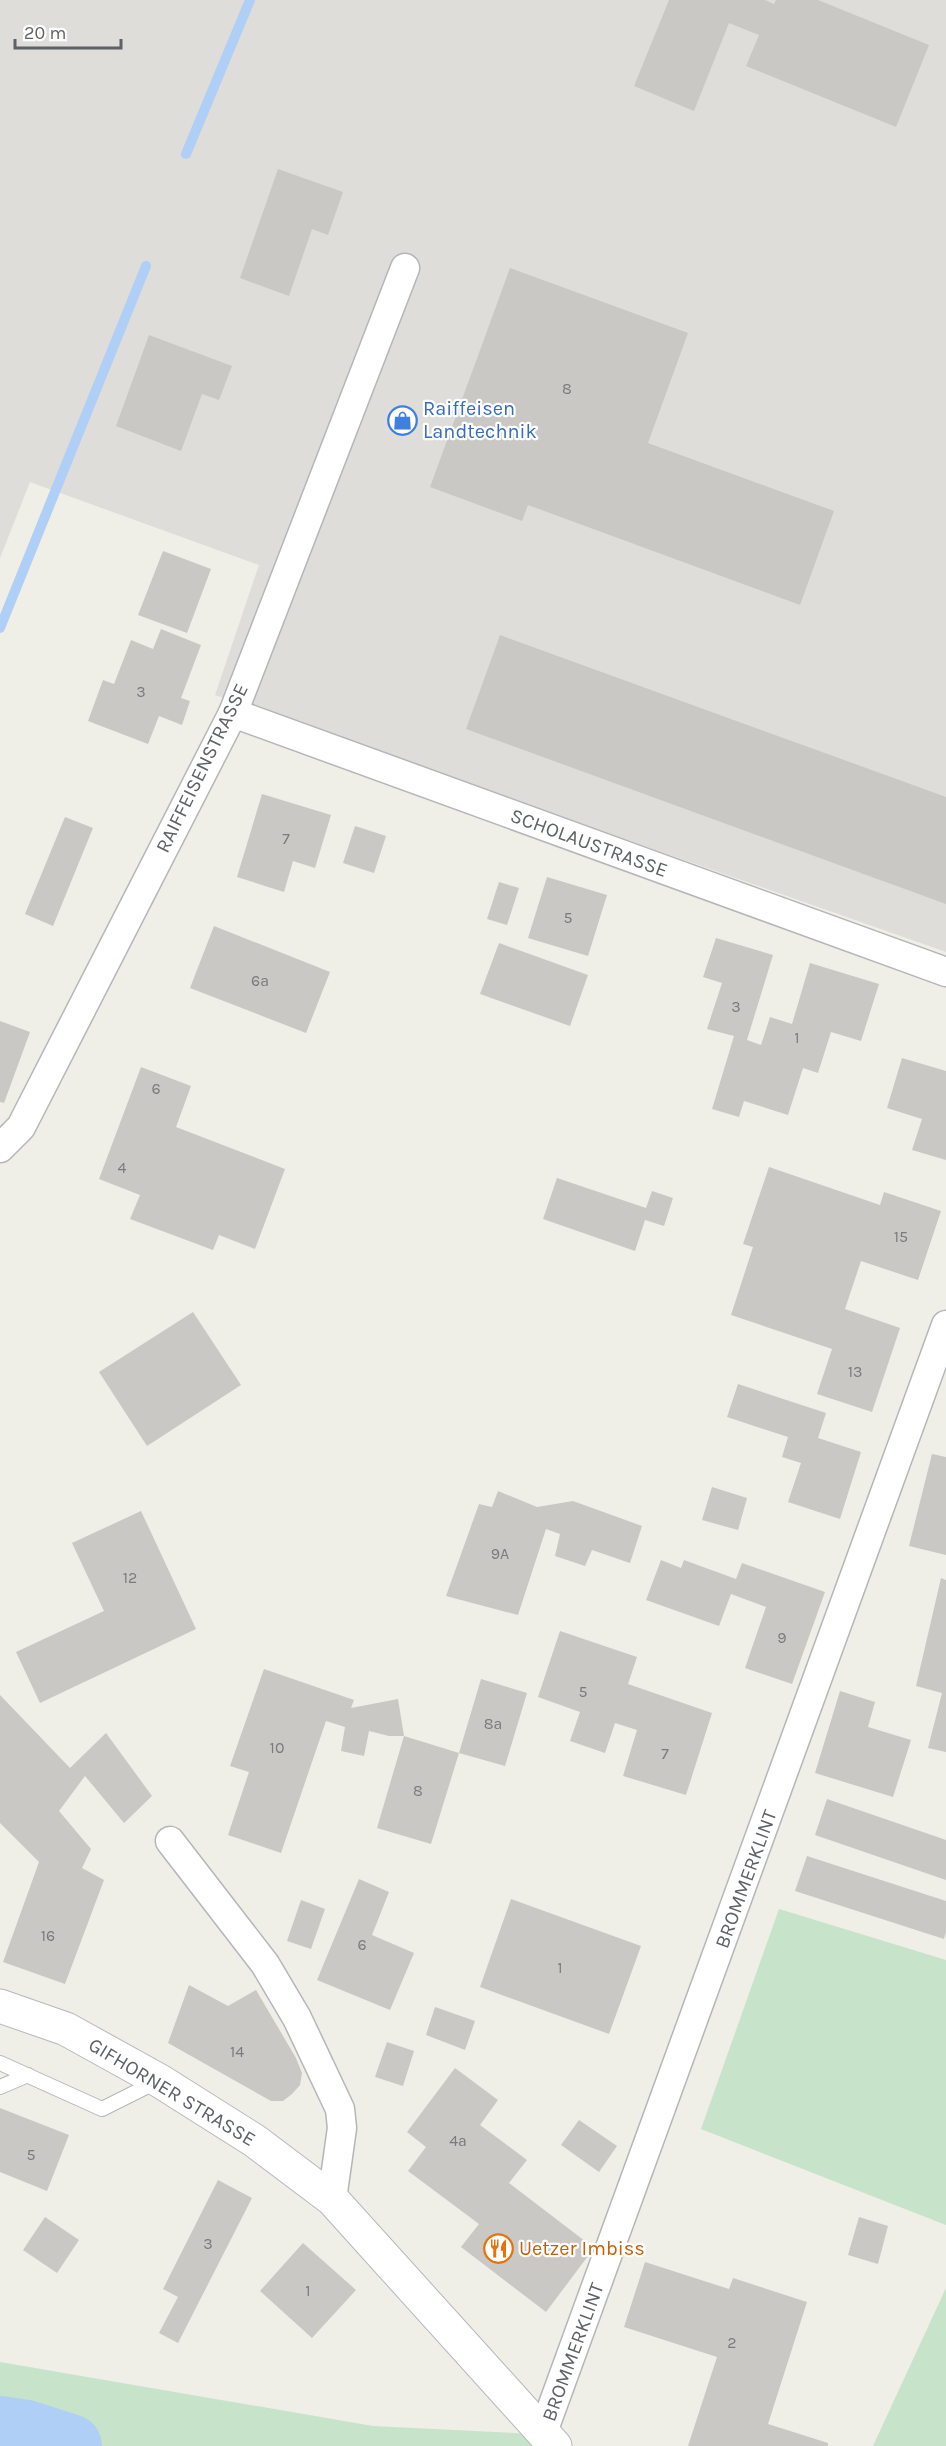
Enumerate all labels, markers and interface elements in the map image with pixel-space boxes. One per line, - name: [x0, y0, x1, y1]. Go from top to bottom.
- scale bar: [15, 12, 122, 50]
- text: 20 m: [24, 22, 66, 44]
- house number: 8: [562, 379, 572, 398]
- place label: Raiffeisen Landtechnik: [423, 397, 537, 443]
- shop icon: Raiffeisen Landtechnik: [386, 404, 418, 436]
- street label: RAIFFEISENSTRASSE: [151, 680, 253, 856]
- house number: 3: [136, 682, 146, 701]
- street label: SCHOLAUSTRASSE: [507, 804, 671, 882]
- house number: 7: [282, 829, 290, 848]
- house number: 5: [563, 908, 573, 927]
- house number: 6a: [251, 971, 269, 990]
- house number: 3: [731, 997, 741, 1016]
- house number: 1: [794, 1028, 800, 1047]
- house number: 6: [151, 1079, 161, 1098]
- house number: 4: [118, 1158, 127, 1177]
- house number: 15: [894, 1227, 908, 1246]
- house number: 13: [848, 1362, 862, 1381]
- house number: 9A: [491, 1544, 509, 1563]
- house number: 12: [123, 1568, 137, 1587]
- house number: 9: [777, 1628, 787, 1647]
- house number: 5: [578, 1682, 588, 1701]
- house number: 8a: [484, 1714, 502, 1733]
- house number: 10: [270, 1738, 284, 1757]
- house number: 7: [661, 1744, 669, 1763]
- house number: 8: [413, 1781, 423, 1800]
- street label: BROMMERKLINT: [710, 1807, 782, 1951]
- house number: 16: [41, 1926, 55, 1945]
- house number: 6: [357, 1935, 367, 1954]
- house number: 1: [557, 1958, 563, 1977]
- street label: GIFHORNER STRASSE: [84, 2033, 260, 2151]
- house number: 14: [230, 2042, 244, 2061]
- house number: 4a: [449, 2131, 467, 2150]
- house number: 5: [26, 2145, 36, 2164]
- restaurant icon: Uetzer Imbiss: [482, 2232, 514, 2264]
- house number: 3: [203, 2234, 213, 2253]
- place label: Uetzer Imbiss: [519, 2237, 645, 2260]
- street label: BROMMERKLINT: [537, 2280, 609, 2424]
- house number: 1: [305, 2281, 311, 2300]
- house number: 2: [727, 2333, 737, 2352]

